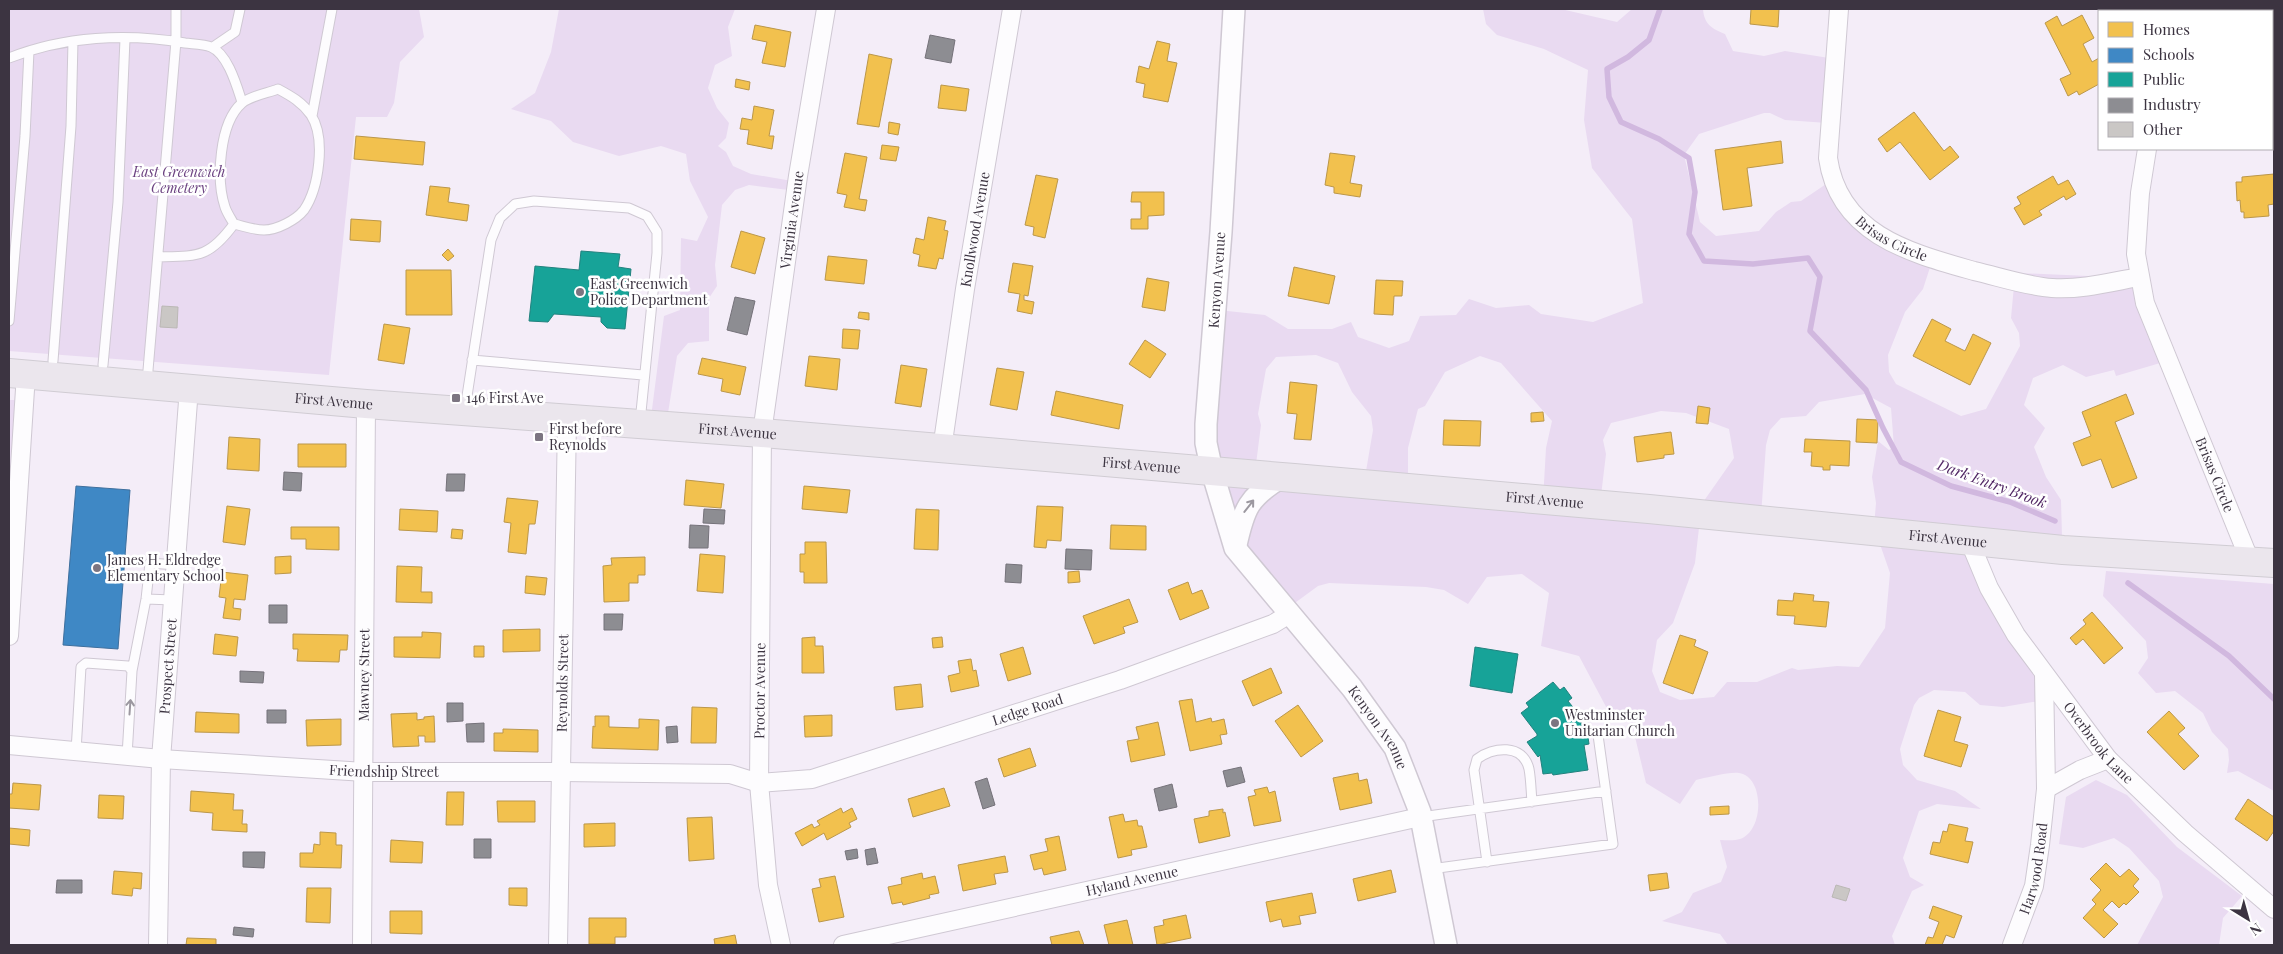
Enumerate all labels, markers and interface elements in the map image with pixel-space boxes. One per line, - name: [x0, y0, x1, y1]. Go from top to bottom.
- legend: [2098, 10, 2273, 150]
- text: Homes: [2143, 19, 2190, 39]
- text: Schools: [2143, 44, 2195, 64]
- text: Public: [2143, 69, 2185, 89]
- text: Industry: [2143, 94, 2201, 114]
- text: Other: [2143, 119, 2183, 139]
- park label: East Greenwich Cemetery: [132, 162, 225, 197]
- street label: Virginia Avenue: [775, 169, 808, 271]
- street label: Knollwood Avenue: [955, 170, 994, 288]
- street label: Brisas Circle: [1852, 211, 1930, 265]
- street label: Kenyon Avenue: [1204, 231, 1229, 329]
- place label: East Greenwich Police Department: [590, 274, 708, 309]
- marker: East Greenwich Police Department: [574, 286, 586, 298]
- street label: First Avenue: [294, 388, 374, 413]
- place label: 146 First Ave: [466, 388, 544, 407]
- marker: 146 First Ave: [450, 392, 462, 404]
- street label: First Avenue: [698, 418, 778, 443]
- place label: First before Reynolds: [549, 419, 622, 454]
- marker: First before Reynolds: [533, 431, 545, 443]
- street label: Brisas Circle: [2192, 434, 2239, 515]
- street label: First Avenue: [1101, 452, 1181, 477]
- water label: Dark Entry Brook: [1934, 454, 2050, 512]
- street label: First Avenue: [1505, 487, 1585, 512]
- one-way arrow: [1243, 500, 1254, 513]
- street label: First Avenue: [1908, 525, 1988, 551]
- place label: James H. Eldredge Elementary School: [106, 550, 225, 585]
- marker: James H. Eldredge Elementary School: [91, 562, 103, 574]
- street label: Prospect Street: [154, 617, 181, 715]
- street label: Mawney Street: [354, 627, 373, 722]
- street label: Reynolds Street: [552, 633, 572, 732]
- street label: Proctor Avenue: [749, 642, 769, 739]
- street label: Kenyon Avenue: [1344, 682, 1412, 772]
- street label: Ledge Road: [990, 689, 1065, 729]
- street label: Overbrook Lane: [2060, 698, 2138, 788]
- one-way arrow: [125, 699, 135, 715]
- place label: Westminster Unitarian Church: [1564, 705, 1676, 740]
- marker: Westminster Unitarian Church: [1549, 717, 1561, 729]
- street label: Friendship Street: [329, 760, 440, 781]
- street label: Harwood Road: [2014, 822, 2051, 917]
- street label: Hyland Avenue: [1084, 861, 1180, 900]
- north arrow: [2223, 894, 2273, 944]
- text: N: [2246, 919, 2266, 940]

